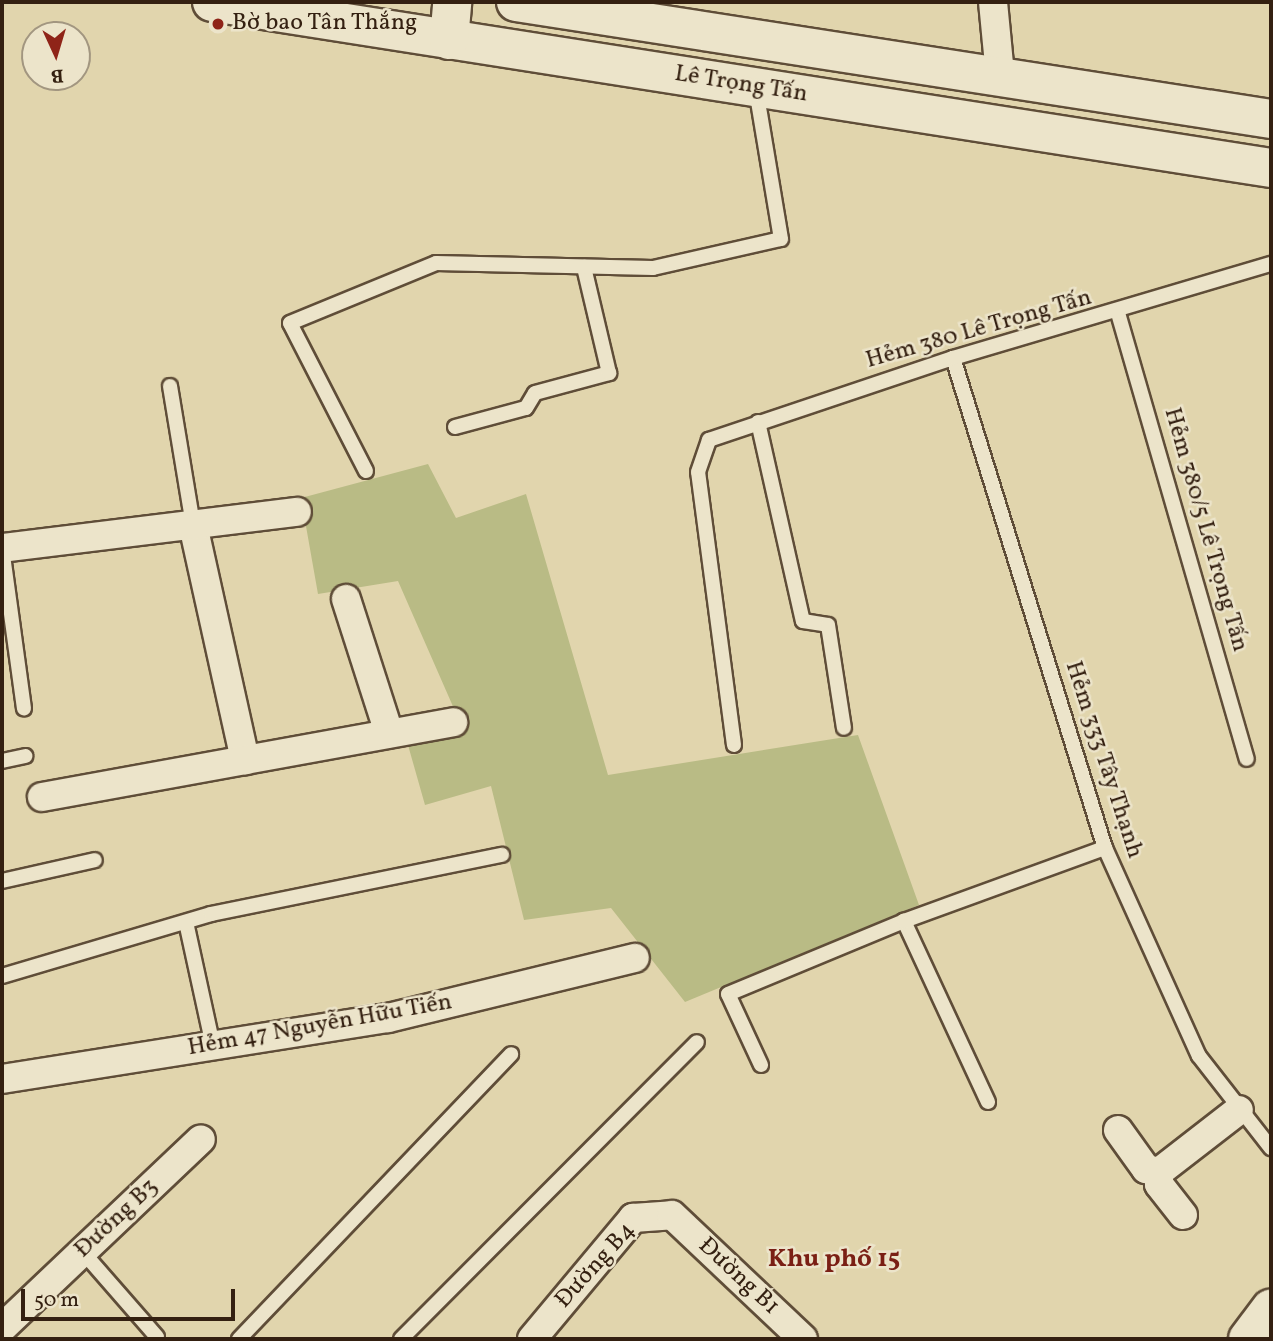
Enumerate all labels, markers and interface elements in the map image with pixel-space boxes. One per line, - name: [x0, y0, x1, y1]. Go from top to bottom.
- place label: Bờ bao Tân Thắng: [232, 10, 419, 38]
- marker: Bờ bao Tân Thắng: [210, 16, 226, 32]
- north arrow: [21, 21, 91, 91]
- street label: Lê Trọng Tấn: [672, 60, 810, 110]
- text: B: [50, 62, 65, 88]
- street label: Hẻm 380 Lê Trọng Tấn: [862, 284, 1096, 376]
- street label: Hẻm 380/5 Lê Trọng Tấn: [1156, 404, 1254, 656]
- street label: Hẻm 333 Tây Thạnh: [1057, 657, 1149, 863]
- street label: Hẻm 47 Nguyễn Hữu Tiến: [185, 988, 455, 1064]
- street label: Đường B3: [69, 1173, 165, 1265]
- street label: Đường B4: [550, 1217, 642, 1315]
- street label: Đường B1: [691, 1232, 785, 1322]
- district label: Khu phố 15: [768, 1244, 900, 1276]
- scale bar: [24, 1274, 238, 1318]
- text: 50 m: [34, 1286, 79, 1315]

